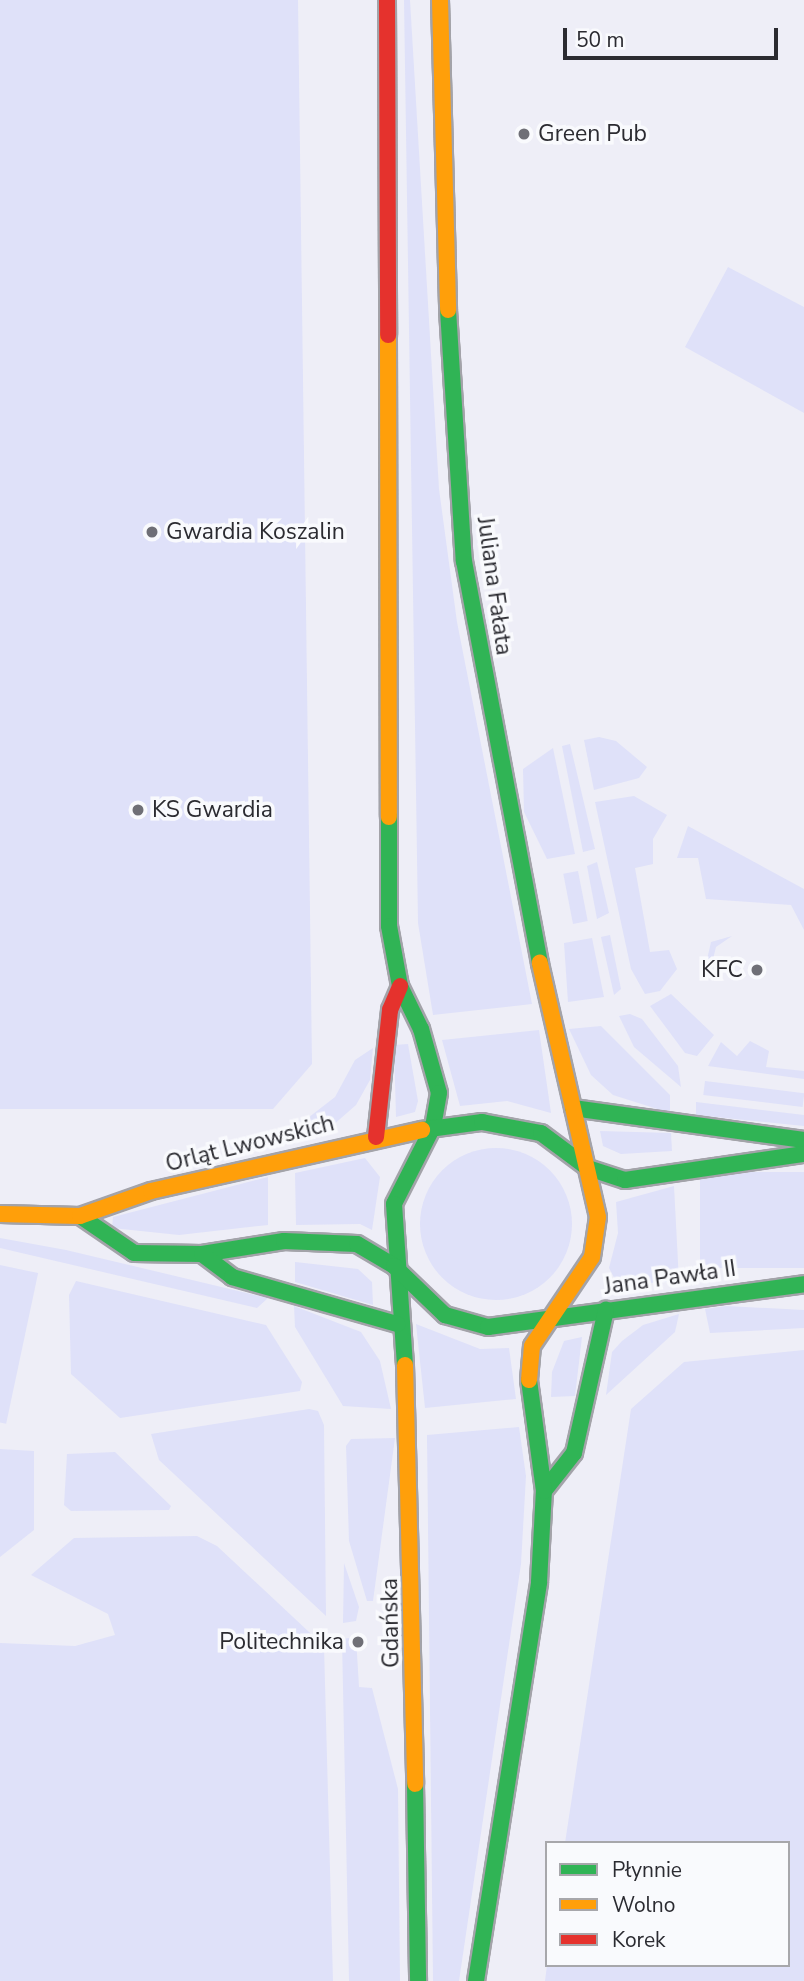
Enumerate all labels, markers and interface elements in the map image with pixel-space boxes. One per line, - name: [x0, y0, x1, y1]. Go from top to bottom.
- scale bar: [566, 14, 781, 58]
- text: 50 m: [576, 26, 625, 54]
- place label: Green Pub: [538, 120, 647, 148]
- marker: Green Pub: [516, 126, 532, 142]
- street label: Juliana Fałata: [471, 515, 517, 657]
- place label: Gwardia Koszalin: [166, 518, 345, 546]
- marker: Gwardia Koszalin: [144, 524, 160, 540]
- place label: KS Gwardia: [152, 796, 273, 824]
- marker: KS Gwardia: [130, 802, 146, 818]
- place label: KFC: [701, 956, 743, 984]
- marker: KFC: [749, 962, 765, 978]
- street label: Orląt Lwowskich: [163, 1110, 337, 1178]
- street label: Jana Pawła II: [602, 1255, 738, 1301]
- street label: Gdańska: [376, 1578, 406, 1668]
- place label: Politechnika: [219, 1628, 344, 1656]
- marker: Politechnika: [350, 1634, 366, 1650]
- legend: [545, 1841, 790, 1967]
- text: Płynnie: [612, 1856, 682, 1884]
- text: Wolno: [612, 1891, 675, 1919]
- text: Korek: [612, 1926, 666, 1954]

